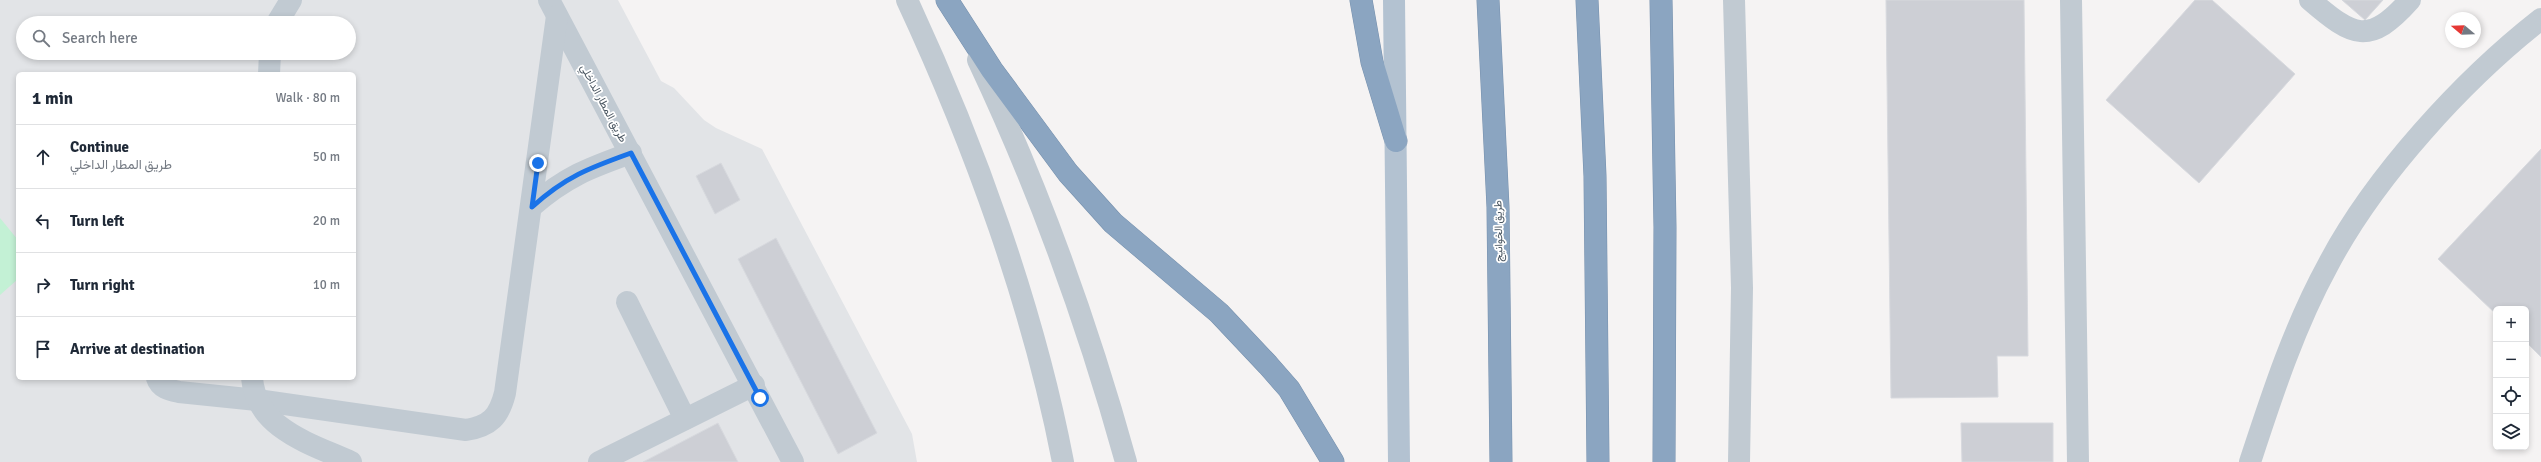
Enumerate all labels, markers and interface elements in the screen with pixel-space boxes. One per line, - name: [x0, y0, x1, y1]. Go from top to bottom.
- north arrow: [2445, 12, 2481, 48]
- search box: [16, 16, 356, 60]
- icon: search: [30, 27, 52, 49]
- text: Search here: [62, 29, 138, 47]
- street label: طريق المطار الداخلي: [575, 62, 630, 146]
- text: 1 min: [32, 88, 73, 109]
- text: Walk · 80 m: [276, 90, 340, 106]
- text: Continue: [70, 138, 129, 156]
- icon: ahead: [32, 146, 54, 168]
- text: 50 m: [313, 149, 340, 165]
- route end: [529, 154, 547, 172]
- text: طريق المطار الداخلي: [70, 157, 172, 173]
- street label: طريق الخوانيج: [1491, 200, 1507, 262]
- icon: left: [32, 210, 54, 232]
- text: Turn left: [70, 212, 124, 230]
- text: 20 m: [313, 213, 340, 229]
- icon: right: [32, 274, 54, 296]
- text: Turn right: [70, 276, 135, 294]
- text: 10 m: [313, 277, 340, 293]
- map controls: [2493, 306, 2529, 450]
- button: +: [2493, 306, 2529, 342]
- icon: arrive: [32, 338, 54, 360]
- text: Arrive at destination: [70, 340, 205, 358]
- button: −: [2493, 342, 2529, 378]
- button: locate: [2493, 378, 2529, 414]
- route start: [751, 389, 769, 407]
- button: layers: [2493, 414, 2529, 450]

